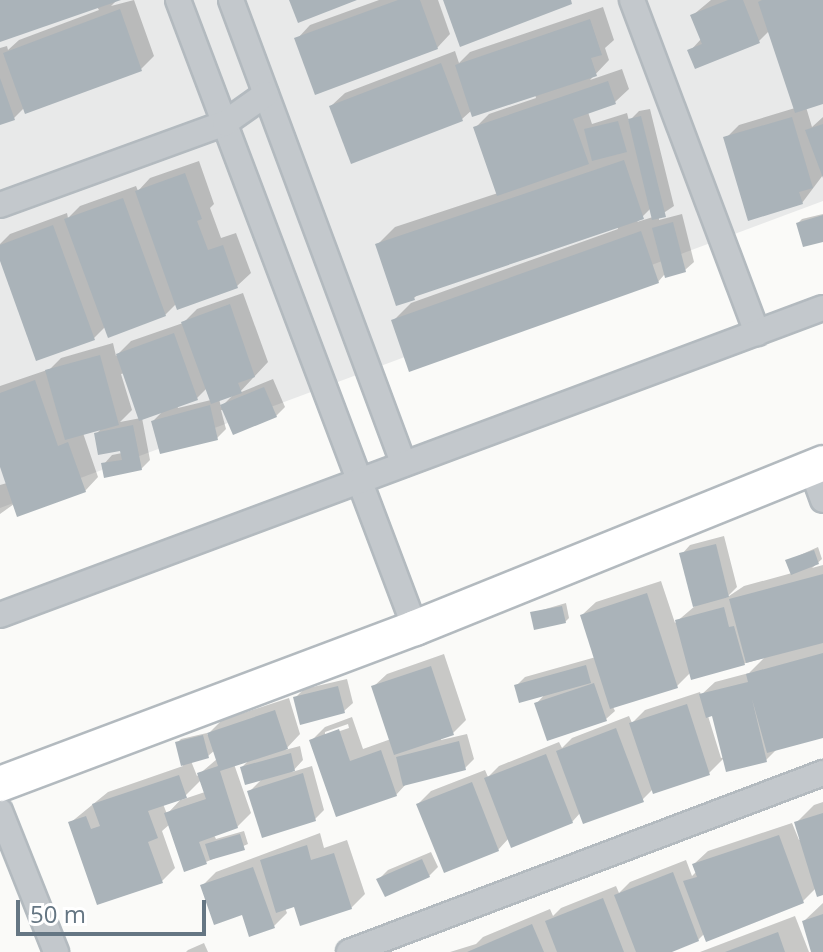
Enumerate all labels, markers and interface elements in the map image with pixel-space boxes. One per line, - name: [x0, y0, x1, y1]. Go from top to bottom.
- scale bar: [20, 884, 210, 934]
- text: 50 m: [30, 897, 86, 930]

